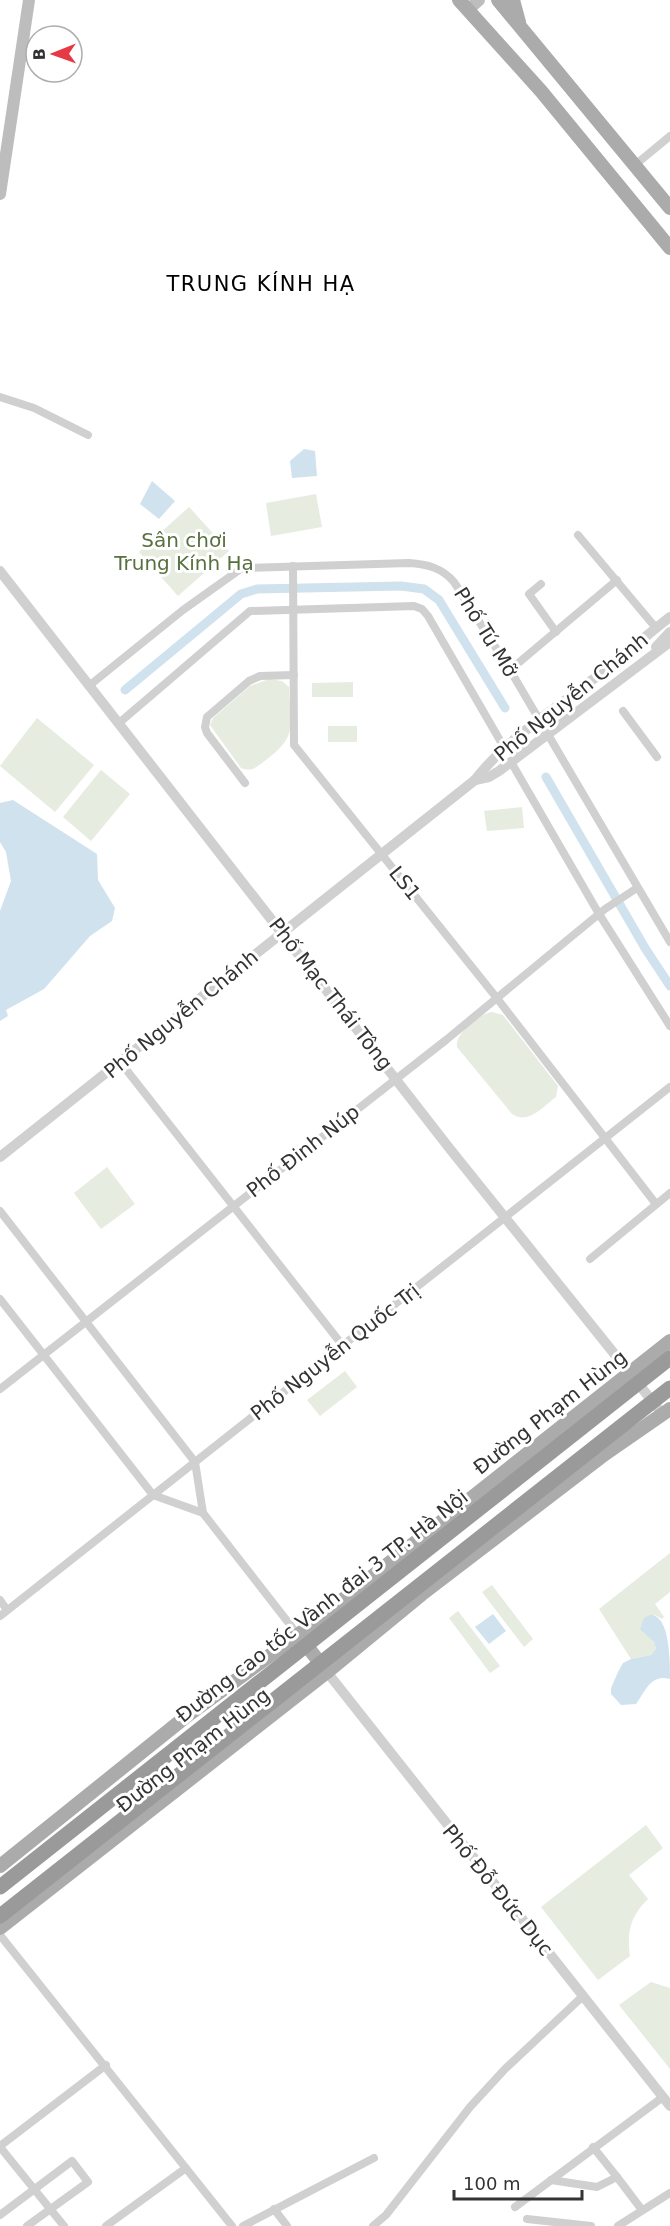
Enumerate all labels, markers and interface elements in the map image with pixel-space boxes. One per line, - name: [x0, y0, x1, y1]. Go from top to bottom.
- north arrow: [24, 24, 84, 84]
- text: B: [30, 48, 49, 61]
- district label: TRUNG KÍNH HẠ: [165, 271, 356, 296]
- park label: Sân chơi Trung Kính Hạ: [113, 528, 254, 575]
- street label: Phố Tú Mỡ: [449, 583, 523, 682]
- street label: Phố Nguyễn Chánh: [489, 628, 653, 766]
- street label: LS1: [384, 861, 426, 905]
- street label: Phố Mạc Thái Tông: [264, 913, 398, 1075]
- street label: Phố Nguyễn Chánh: [99, 945, 263, 1083]
- street label: Phố Đinh Núp: [242, 1100, 364, 1202]
- street label: Phố Nguyễn Quốc Trị: [246, 1279, 424, 1425]
- street label: Đường Phạm Hùng: [469, 1345, 631, 1479]
- street label: Đường cao tốc Vành đai 3 TP. Hà Nội: [171, 1485, 473, 1727]
- street label: Đường Phạm Hùng: [112, 1683, 274, 1817]
- street label: Phố Đỗ Đức Dục: [438, 1819, 558, 1961]
- scale bar: [454, 2163, 582, 2201]
- text: 100 m: [463, 2173, 521, 2194]

